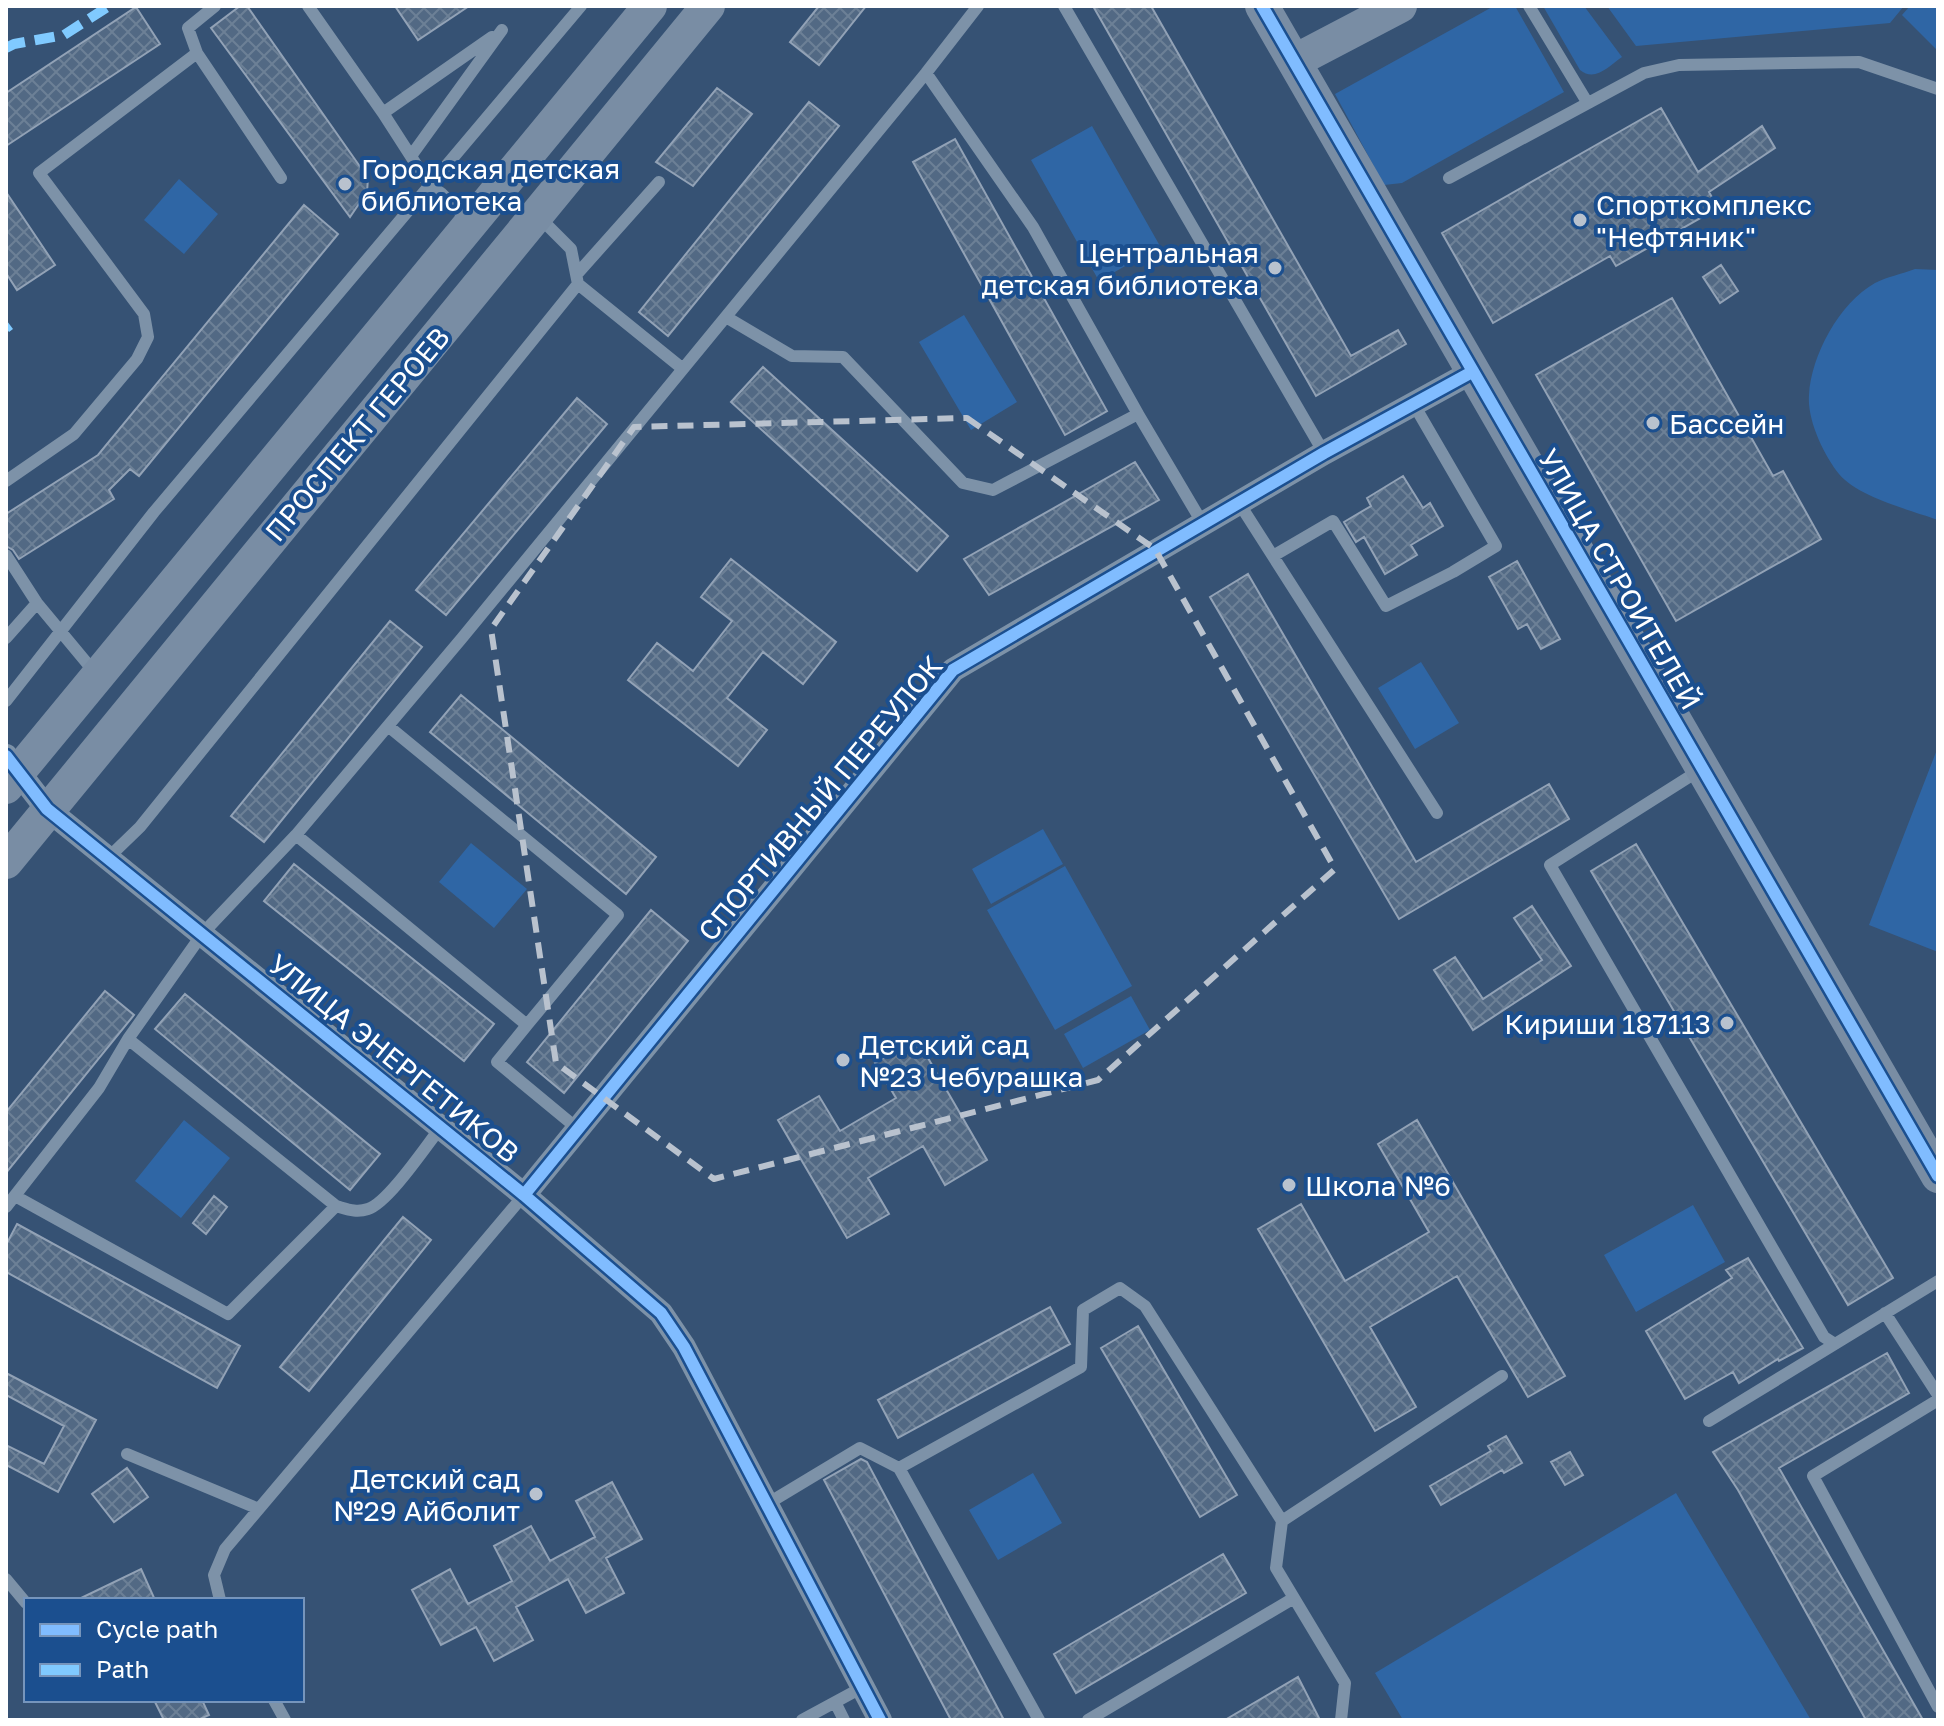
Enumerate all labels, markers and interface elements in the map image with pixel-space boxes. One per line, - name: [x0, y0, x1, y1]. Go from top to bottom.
- place label: Городская детская библиотека: [361, 152, 620, 217]
- marker: Городская детская библиотека: [336, 175, 354, 193]
- place label: Спорткомплекс "Нефтяник": [1596, 188, 1812, 253]
- marker: Спорткомплекс "Нефтяник": [1571, 211, 1589, 229]
- place label: Центральная детская библиотека: [981, 236, 1259, 301]
- marker: Центральная детская библиотека: [1266, 259, 1284, 277]
- street label: ПРОСПЕКТ ГЕРОЕВ: [258, 320, 456, 548]
- place label: Бассейн: [1669, 407, 1784, 440]
- marker: Бассейн: [1644, 414, 1662, 432]
- street label: УЛИЦА СТРОИТЕЛЕЙ: [1532, 443, 1708, 715]
- street label: СПОРТИВНЫЙ ПЕРЕУЛОК: [691, 649, 949, 947]
- street label: УЛИЦА ЭНЕРГЕТИКОВ: [262, 947, 526, 1169]
- place label: Кириши 187113: [1504, 1007, 1711, 1040]
- marker: Кириши 187113: [1718, 1014, 1736, 1032]
- place label: Детский сад №23 Чебурашка: [859, 1028, 1083, 1093]
- marker: Детский сад №23 Чебурашка: [834, 1051, 852, 1069]
- place label: Школа №6: [1305, 1169, 1451, 1202]
- marker: Школа №6: [1280, 1176, 1298, 1194]
- place label: Детский сад №29 Айболит: [333, 1462, 520, 1527]
- marker: Детский сад №29 Айболит: [527, 1485, 545, 1503]
- legend: [24, 1598, 304, 1702]
- text: Cycle path: [96, 1614, 218, 1643]
- text: Path: [96, 1654, 149, 1683]

